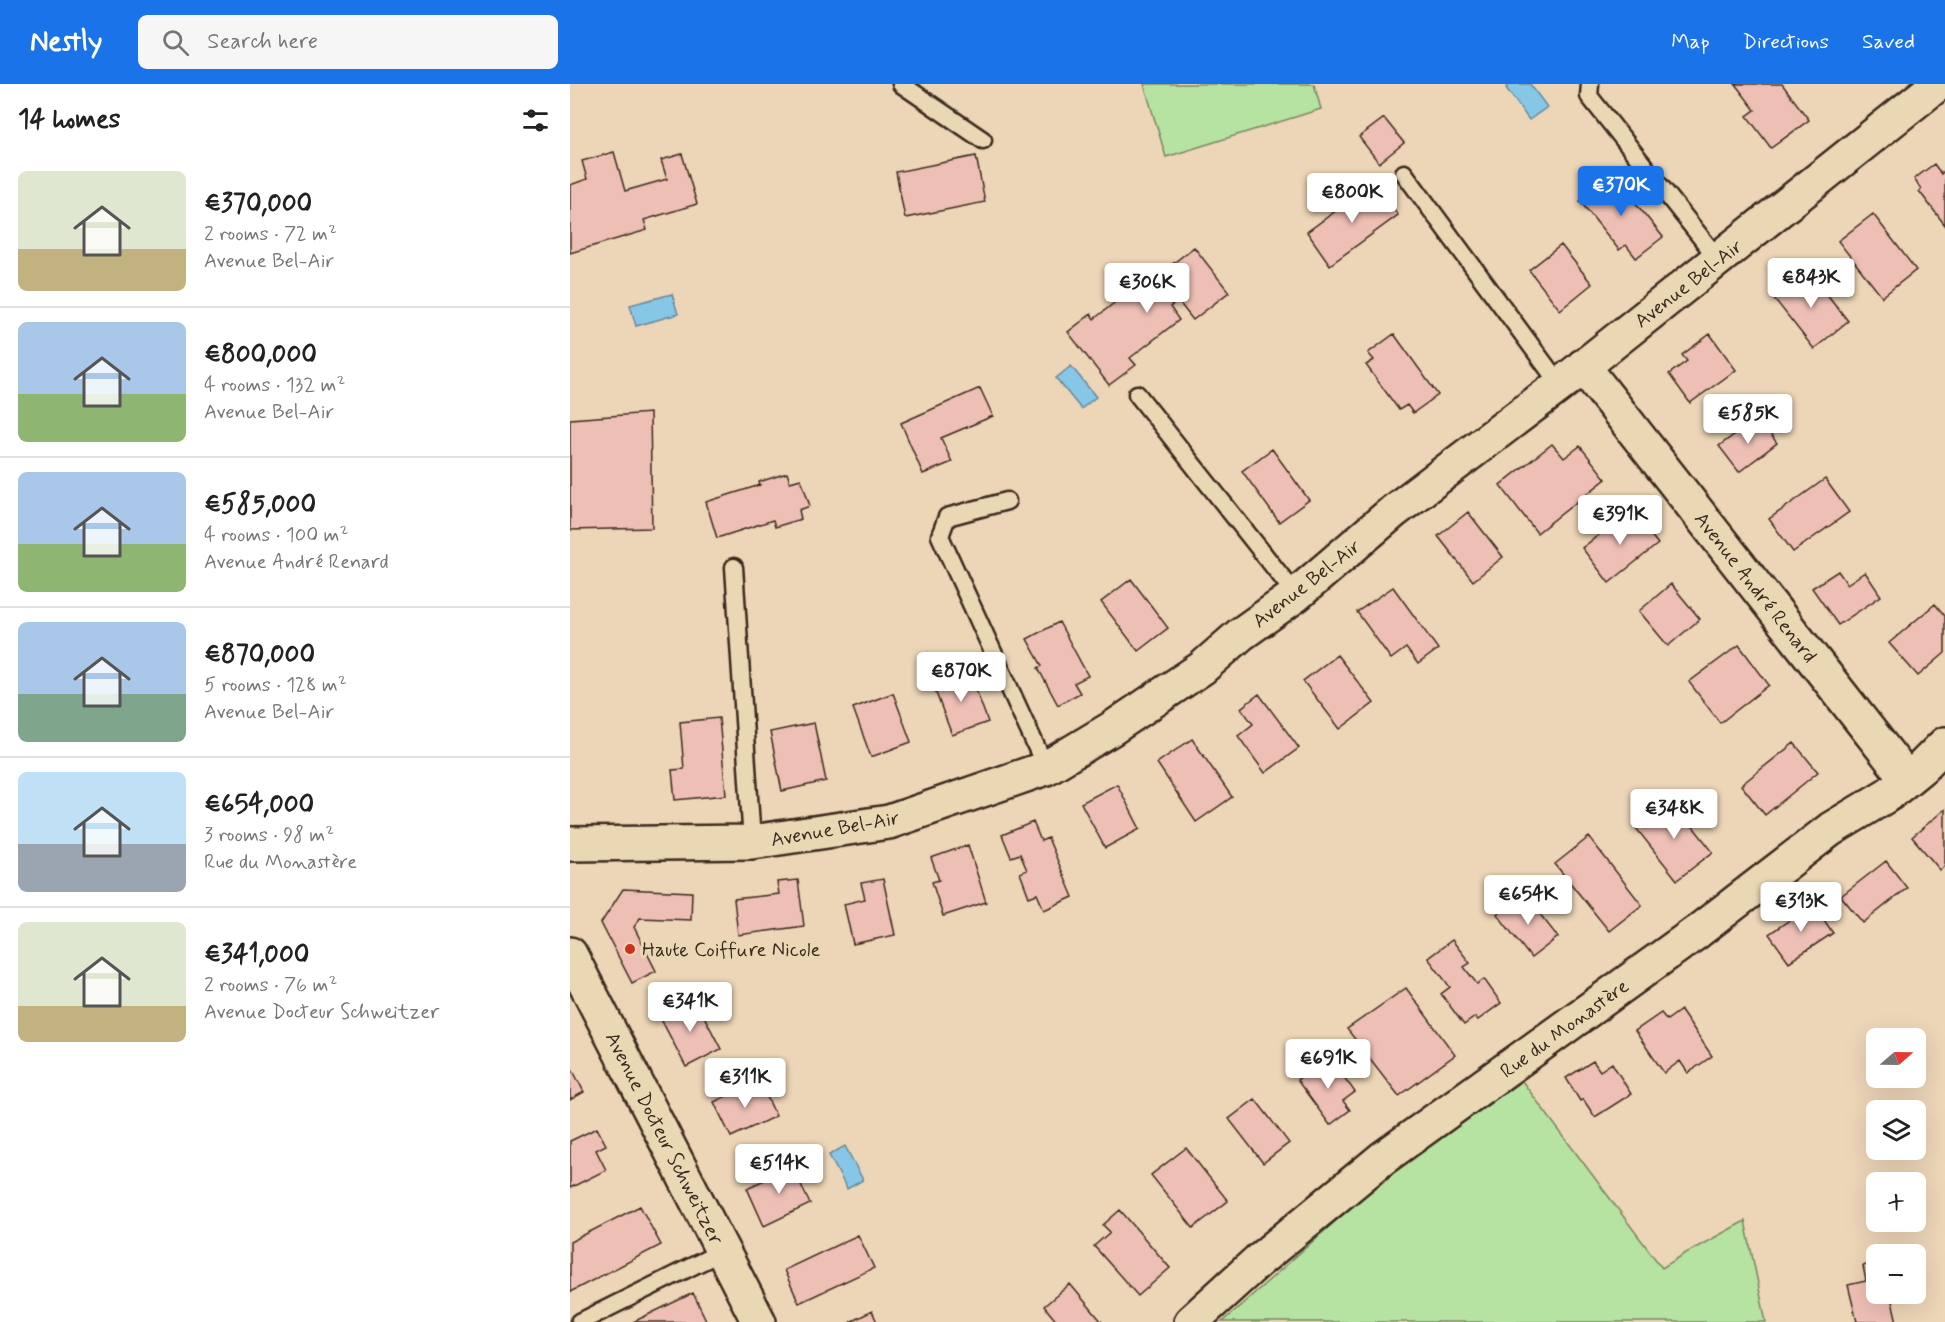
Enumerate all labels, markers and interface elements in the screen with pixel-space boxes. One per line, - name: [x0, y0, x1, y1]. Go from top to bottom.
- search box: [138, 15, 558, 69]
- text: Nestly: [30, 24, 102, 61]
- icon: search: [159, 26, 192, 59]
- text: Search here: [207, 28, 318, 56]
- text: Map: [1671, 28, 1710, 56]
- text: Directions: [1743, 28, 1829, 56]
- text: Saved: [1862, 28, 1915, 56]
- text: 14 homes: [18, 103, 120, 137]
- icon: filters: [519, 104, 552, 137]
- pin: €370K: [1579, 166, 1663, 217]
- text: €370K: [1592, 172, 1650, 199]
- pin: €800K: [1310, 173, 1394, 224]
- text: €800K: [1321, 179, 1383, 206]
- text: €370,000: [204, 187, 312, 221]
- icon: home: [66, 195, 138, 267]
- text: 2 rooms · 72 m²: [204, 221, 337, 248]
- street label: Avenue Bel-Air: [1629, 233, 1749, 335]
- text: Avenue Bel-Air: [204, 248, 334, 275]
- pin: €843K: [1769, 258, 1853, 309]
- pin: €306K: [1105, 263, 1189, 314]
- text: €843K: [1782, 264, 1840, 291]
- text: €306K: [1118, 269, 1176, 296]
- text: €800,000: [204, 338, 317, 372]
- icon: home: [66, 346, 138, 418]
- text: 4 rooms · 132 m²: [204, 372, 345, 399]
- pin: €585K: [1706, 394, 1790, 445]
- text: Avenue Bel-Air: [204, 399, 334, 426]
- text: €585K: [1717, 400, 1779, 427]
- text: €585,000: [204, 488, 316, 522]
- pin: €391K: [1578, 495, 1662, 546]
- icon: home: [66, 496, 138, 568]
- text: €391K: [1592, 501, 1648, 528]
- street label: Avenue André Renard: [1687, 507, 1822, 669]
- text: 4 rooms · 100 m²: [204, 522, 348, 549]
- street label: Avenue Bel-Air: [1247, 533, 1367, 635]
- text: Avenue André Renard: [204, 549, 389, 576]
- text: €870,000: [204, 638, 315, 672]
- icon: home: [66, 646, 138, 718]
- pin: €870K: [919, 652, 1003, 703]
- text: €870K: [931, 658, 991, 685]
- text: 5 rooms · 128 m²: [204, 672, 347, 699]
- text: Avenue Bel-Air: [204, 699, 334, 726]
- text: €654,000: [204, 788, 314, 822]
- pin: €348K: [1632, 789, 1716, 840]
- text: €348K: [1644, 795, 1704, 822]
- icon: home: [66, 796, 138, 868]
- street label: Avenue Bel-Air: [769, 805, 902, 854]
- text: 3 rooms · 98 m²: [204, 822, 334, 849]
- text: Rue du Monastère: [204, 849, 357, 876]
- pin: €654K: [1486, 875, 1570, 926]
- text: €654K: [1498, 881, 1558, 908]
- pin: €313K: [1759, 882, 1843, 933]
- text: €313K: [1774, 888, 1828, 915]
- place label: Haute Coiffure Nicole: [642, 937, 821, 964]
- text: €341,000: [204, 938, 309, 972]
- marker: Haute Coiffure Nicole: [623, 942, 637, 956]
- icon: home: [66, 946, 138, 1018]
- text: 2 rooms · 76 m²: [204, 972, 337, 999]
- street label: Rue du Monastère: [1495, 973, 1635, 1085]
- pin: €341K: [648, 982, 732, 1033]
- text: €341K: [662, 988, 718, 1015]
- text: Avenue Docteur Schweitzer: [204, 999, 439, 1026]
- street label: Avenue Docteur Schweitzer: [598, 1028, 729, 1250]
- north arrow: [1866, 1028, 1926, 1088]
- map controls: [1866, 1028, 1926, 1304]
- pin: €691K: [1286, 1039, 1370, 1090]
- text: €691K: [1299, 1045, 1357, 1072]
- pin: €311K: [703, 1058, 787, 1109]
- text: €311K: [719, 1064, 771, 1091]
- button: layers: [1866, 1100, 1926, 1160]
- pin: €514K: [737, 1144, 821, 1195]
- text: €514K: [749, 1150, 809, 1177]
- button: +: [1866, 1172, 1926, 1232]
- button: −: [1866, 1244, 1926, 1304]

